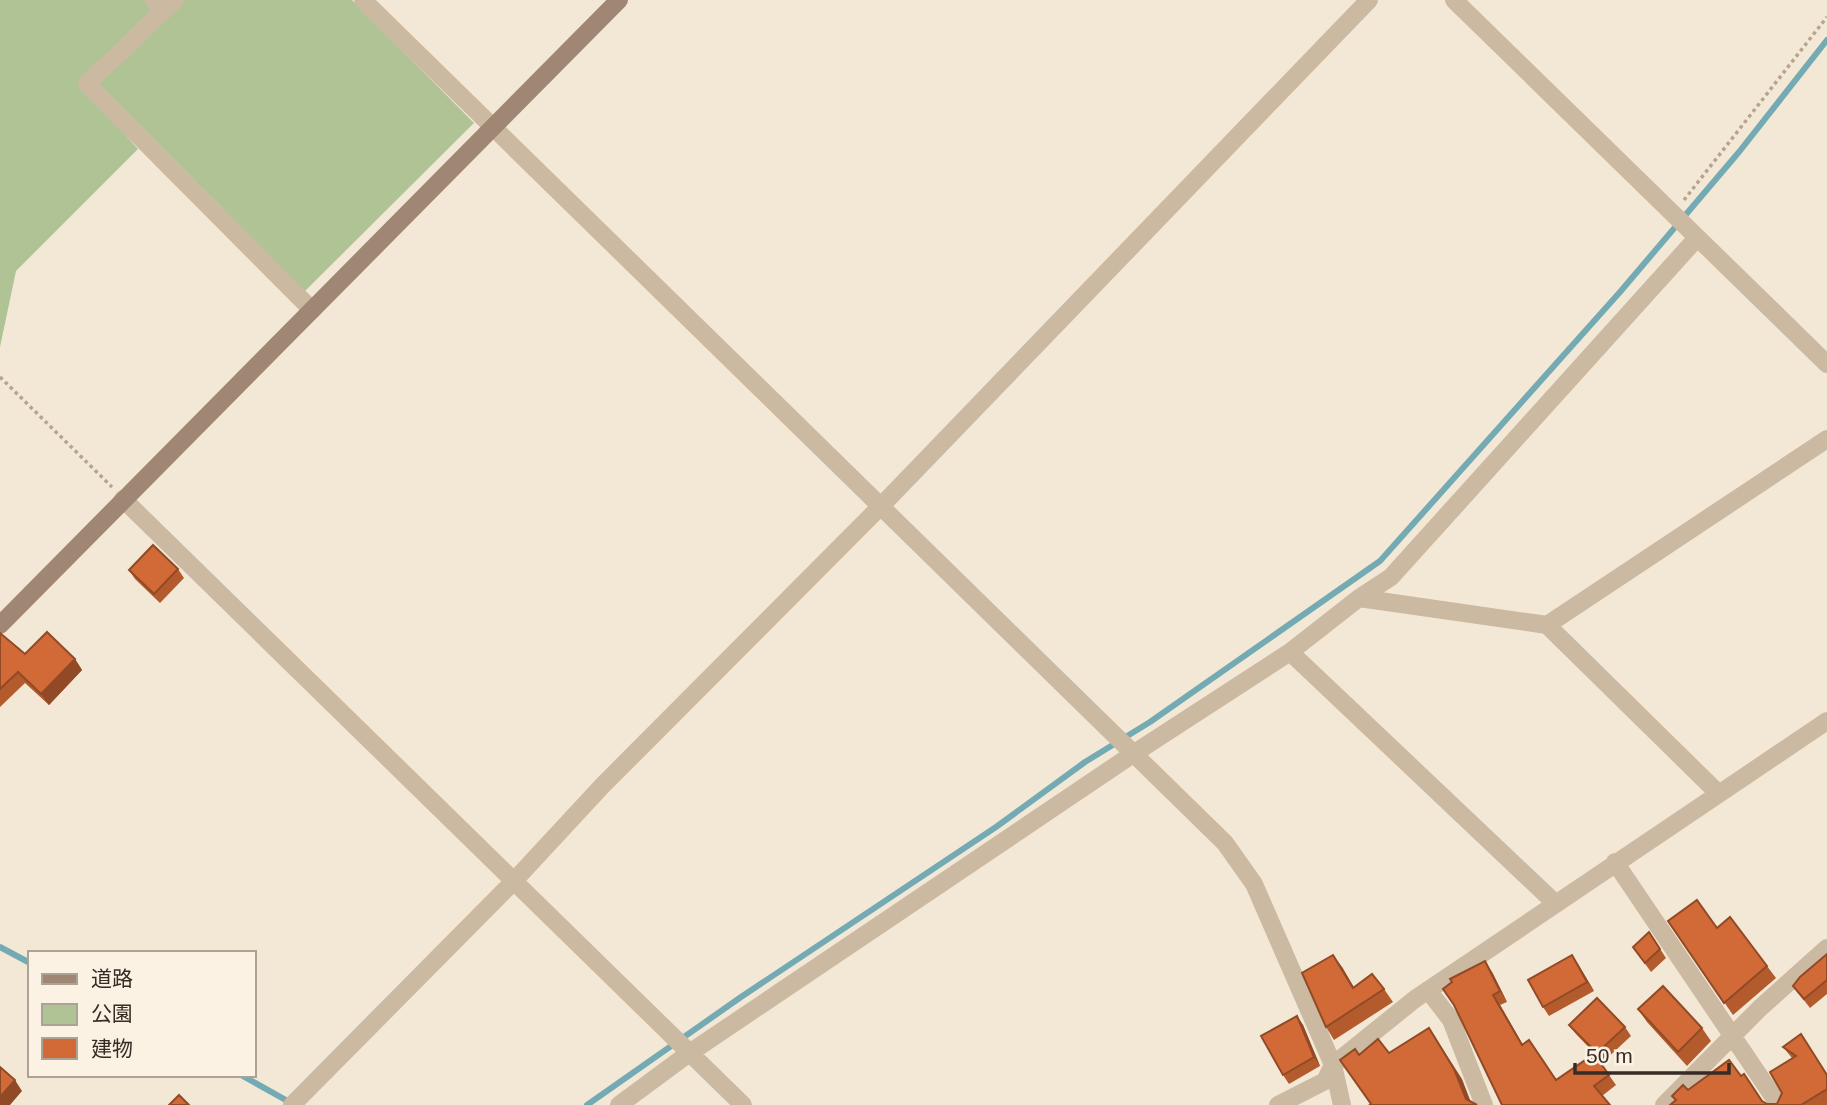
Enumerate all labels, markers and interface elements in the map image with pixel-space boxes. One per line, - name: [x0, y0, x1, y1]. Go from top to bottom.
- legend: [28, 951, 256, 1077]
- text: 道路: [91, 967, 133, 990]
- text: 公園: [91, 1002, 133, 1025]
- scale bar: [1575, 1032, 1729, 1076]
- text: 建物: [91, 1037, 133, 1060]
- text: 50 m: [1586, 1044, 1633, 1067]

